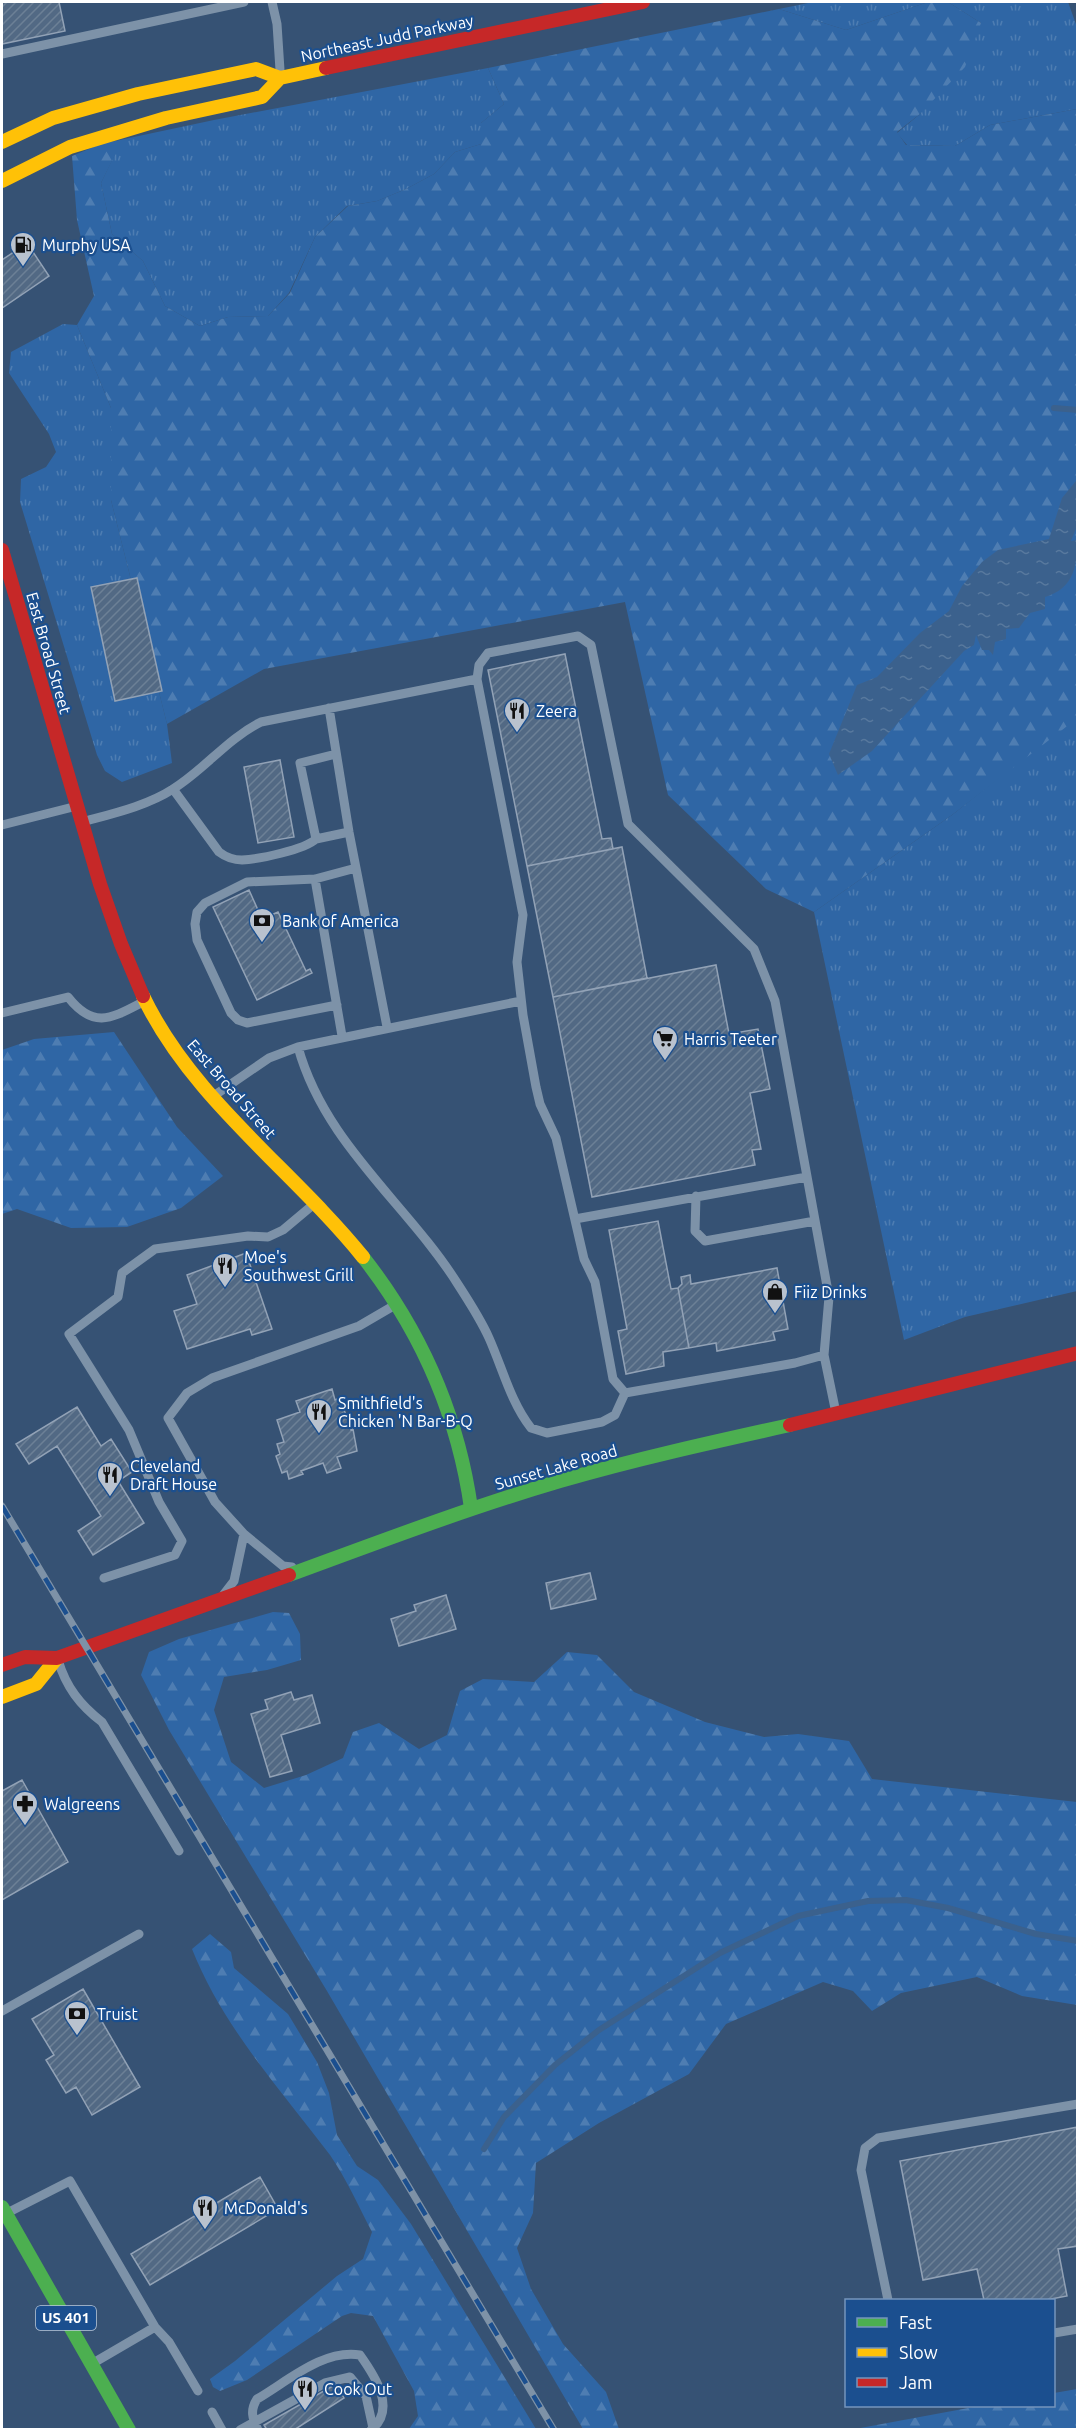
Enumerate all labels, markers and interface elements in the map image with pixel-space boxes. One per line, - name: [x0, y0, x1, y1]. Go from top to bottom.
- street label: Northeast Judd Parkway: [299, 11, 475, 65]
- fuel station icon: Murphy USA: [8, 230, 38, 268]
- place label: Murphy USA: [42, 236, 131, 254]
- street label: East Broad Street: [23, 590, 75, 717]
- restaurant icon: Zeera: [502, 696, 532, 734]
- place label: Zeera: [536, 702, 577, 720]
- bank icon: Bank of America: [247, 906, 277, 944]
- place label: Bank of America: [282, 912, 399, 930]
- supermarket icon: Harris Teeter: [650, 1024, 680, 1062]
- place label: Harris Teeter: [684, 1030, 777, 1048]
- street label: East Broad Street: [184, 1036, 280, 1143]
- place label: Moe's Southwest Grill: [244, 1248, 353, 1284]
- restaurant icon: Moe's Southwest Grill: [210, 1251, 240, 1289]
- shop icon: Fiiz Drinks: [760, 1277, 790, 1315]
- place label: Fiiz Drinks: [794, 1283, 867, 1301]
- place label: Smithfield's Chicken 'N Bar-B-Q: [338, 1394, 473, 1430]
- restaurant icon: Smithfield's Chicken 'N Bar-B-Q: [304, 1397, 334, 1435]
- street label: Sunset Lake Road: [493, 1441, 619, 1493]
- place label: Cleveland Draft House: [130, 1457, 217, 1493]
- restaurant icon: Cleveland Draft House: [95, 1460, 125, 1498]
- pharmacy icon: Walgreens: [10, 1789, 40, 1827]
- place label: Walgreens: [44, 1795, 120, 1813]
- bank icon: Truist: [62, 1999, 92, 2037]
- place label: Truist: [97, 2005, 138, 2023]
- restaurant icon: McDonald's: [190, 2193, 220, 2231]
- place label: McDonald's: [224, 2199, 308, 2217]
- legend: [845, 2299, 1055, 2407]
- road number: US 401: [36, 2306, 96, 2330]
- text: Fast: [899, 2312, 932, 2332]
- text: Slow: [899, 2342, 938, 2362]
- text: Jam: [899, 2372, 933, 2392]
- restaurant icon: Cook Out: [290, 2374, 320, 2412]
- place label: Cook Out: [324, 2380, 393, 2398]

